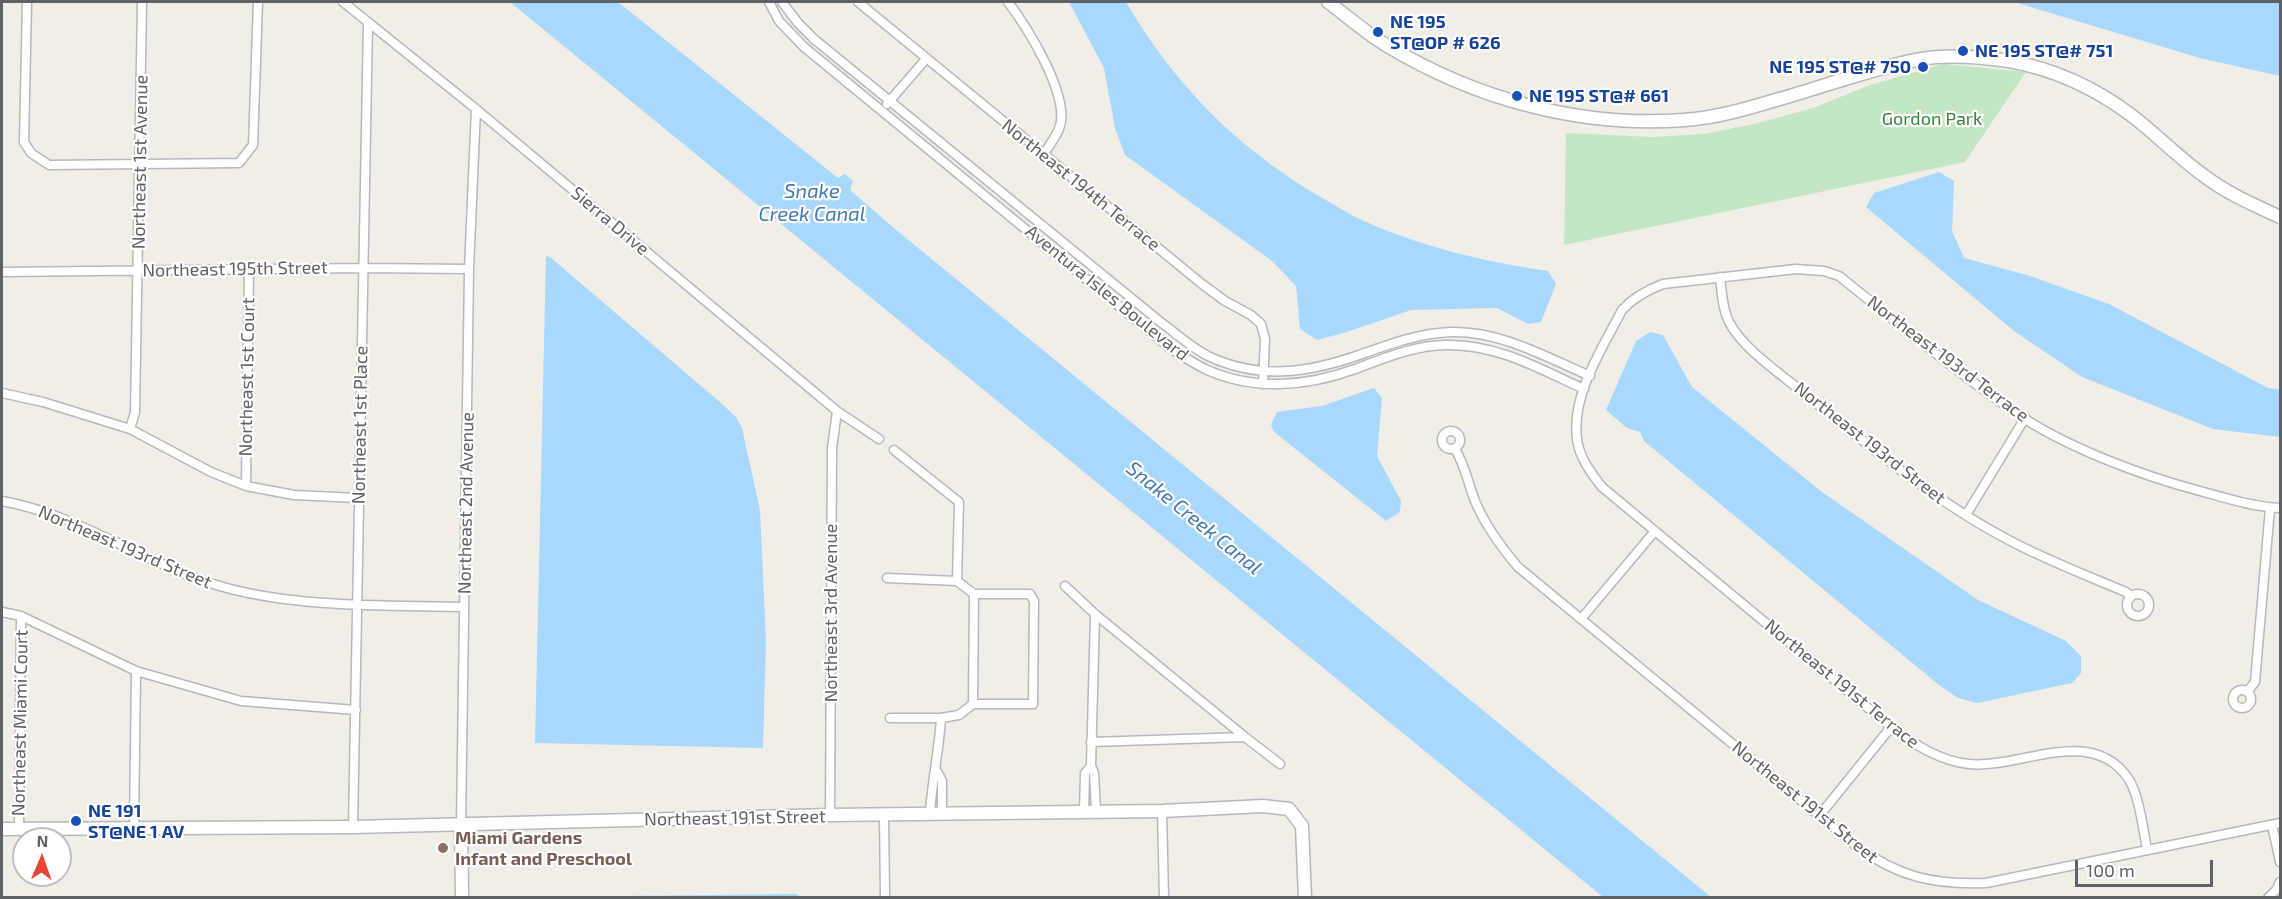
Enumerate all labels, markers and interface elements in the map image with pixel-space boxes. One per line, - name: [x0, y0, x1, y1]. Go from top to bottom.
- place label: NE 195 ST@OP # 626: [1390, 11, 1501, 54]
- marker: NE 195 ST@OP # 626: [1371, 25, 1385, 39]
- place label: NE 195 ST@# 751: [1975, 40, 2113, 62]
- marker: NE 195 ST@# 751: [1956, 44, 1970, 58]
- place label: NE 195 ST@# 750: [1769, 56, 1911, 78]
- marker: NE 195 ST@# 750: [1916, 60, 1930, 74]
- street label: Northeast 1st Avenue: [128, 75, 152, 249]
- place label: NE 195 ST@# 661: [1529, 85, 1669, 107]
- marker: NE 195 ST@# 661: [1510, 89, 1524, 103]
- park label: Gordon Park: [1882, 108, 1982, 130]
- street label: Northeast 194th Terrace: [997, 114, 1165, 256]
- water label: Snake Creek Canal: [758, 179, 866, 226]
- street label: Sierra Drive: [567, 182, 653, 260]
- street label: Aventura Isles Boulevard: [1021, 220, 1193, 366]
- street label: Northeast 195th Street: [142, 257, 328, 281]
- street label: Northeast 193rd Terrace: [1863, 291, 2033, 427]
- street label: Northeast 1st Court: [235, 297, 259, 457]
- street label: Northeast 1st Place: [348, 346, 372, 504]
- street label: Northeast 193rd Street: [1790, 377, 1950, 509]
- street label: Northeast 2nd Avenue: [454, 412, 478, 594]
- water label: Snake Creek Canal: [1122, 456, 1266, 580]
- street label: Northeast 193rd Street: [35, 501, 215, 593]
- street label: Northeast 3rd Avenue: [820, 524, 842, 702]
- street label: Northeast 191st Terrace: [1760, 615, 1924, 753]
- street label: Northeast Miami Court: [8, 630, 32, 816]
- street label: Northeast 191st Street: [1728, 736, 1882, 868]
- place label: NE 191 ST@NE 1 AV: [88, 800, 184, 842]
- street label: Northeast 191st Street: [644, 806, 826, 830]
- marker: NE 191 ST@NE 1 AV: [69, 814, 83, 828]
- north arrow: [12, 827, 72, 887]
- place label: Miami Gardens Infant and Preschool: [455, 827, 632, 870]
- text: N: [36, 831, 49, 850]
- marker: Miami Gardens Infant and Preschool: [436, 841, 450, 855]
- scale bar: [2078, 848, 2216, 886]
- text: 100 m: [2086, 859, 2135, 881]

